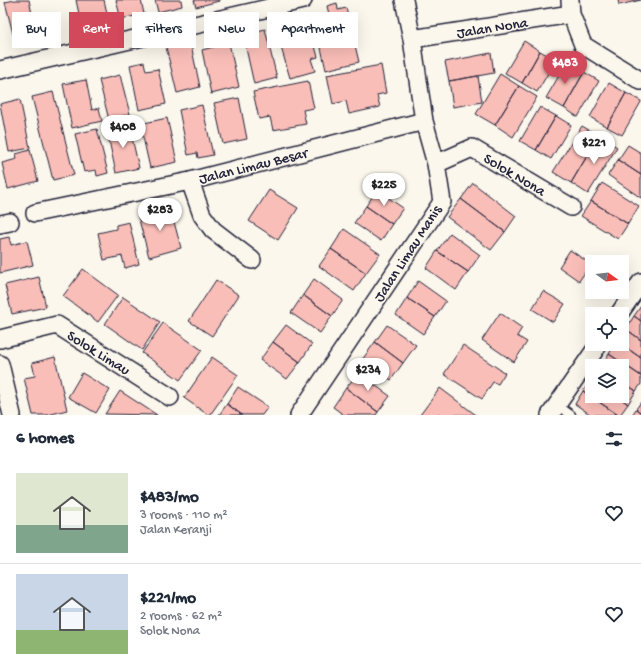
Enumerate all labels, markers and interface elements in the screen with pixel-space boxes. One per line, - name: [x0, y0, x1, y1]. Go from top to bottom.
- chip: Buy: [12, 12, 61, 48]
- chip: Rent: [69, 12, 124, 48]
- chip: Filters: [132, 12, 196, 48]
- chip: New: [204, 12, 259, 48]
- chip: Apartment: [267, 12, 358, 48]
- street label: Jalan Nona: [456, 14, 530, 43]
- pin: $483: [541, 51, 589, 85]
- text: $483: [552, 56, 578, 71]
- pin: $408: [99, 115, 147, 149]
- text: $408: [110, 120, 136, 135]
- pin: $221: [570, 131, 618, 165]
- text: $221: [582, 136, 606, 151]
- street label: Jalan Limau Besar: [197, 144, 311, 189]
- street label: Solok Nona: [480, 150, 549, 202]
- pin: $225: [360, 173, 408, 207]
- text: $225: [371, 178, 397, 193]
- pin: $283: [136, 198, 184, 232]
- street label: Jalan Limau Manis: [371, 202, 447, 306]
- text: $283: [147, 203, 173, 218]
- north arrow: [585, 255, 629, 299]
- map controls: [585, 255, 629, 403]
- button: locate: [585, 307, 629, 351]
- street label: Solok Limau: [63, 327, 133, 380]
- pin: $234: [344, 358, 392, 392]
- button: layers: [585, 359, 629, 403]
- text: $234: [355, 363, 381, 378]
- icon: filters: [603, 428, 625, 450]
- text: 6 homes: [16, 429, 74, 449]
- text: $483/mo: [140, 488, 199, 508]
- icon: home: [48, 489, 96, 537]
- icon: heart: [603, 502, 625, 524]
- text: 3 rooms · 110 m²: [140, 508, 228, 523]
- text: Jalan Keranji: [140, 523, 212, 538]
- text: $221/mo: [140, 589, 196, 609]
- icon: home: [48, 590, 96, 638]
- icon: heart: [603, 603, 625, 625]
- text: 2 rooms · 62 m²: [140, 609, 222, 624]
- text: Solok Nona: [140, 624, 200, 639]

